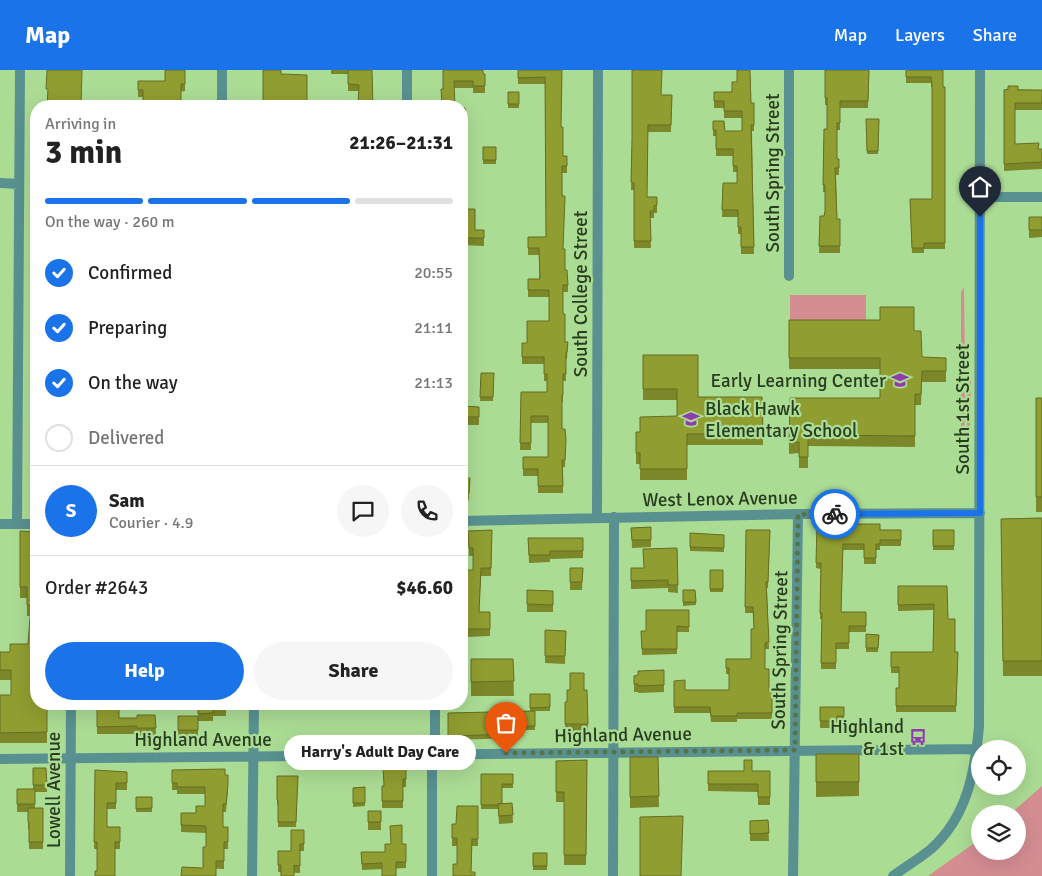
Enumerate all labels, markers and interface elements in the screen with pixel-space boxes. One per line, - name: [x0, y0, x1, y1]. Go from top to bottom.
- text: Map: [25, 20, 70, 50]
- text: Map: [834, 24, 867, 46]
- text: Layers: [895, 24, 945, 46]
- text: Share: [973, 24, 1017, 46]
- street label: South Spring Street: [761, 93, 785, 253]
- text: Arriving in: [45, 114, 116, 134]
- text: 21:26–21:31: [349, 131, 453, 155]
- text: 3 min: [45, 133, 122, 172]
- pin: [959, 166, 1001, 217]
- icon: home: [966, 173, 994, 201]
- street label: South College Street: [569, 210, 593, 377]
- text: On the way · 260 m: [45, 212, 175, 232]
- icon: check: [45, 259, 73, 287]
- text: Confirmed: [88, 261, 172, 285]
- text: 20:55: [414, 263, 453, 283]
- icon: check: [45, 314, 73, 342]
- text: Preparing: [88, 316, 167, 340]
- text: 21:11: [414, 318, 453, 338]
- street label: South 1st Street: [951, 343, 975, 474]
- icon: check: [45, 369, 73, 397]
- place label: Early Learning Center: [711, 369, 886, 393]
- school or university icon: Early Learning Center: [890, 370, 910, 390]
- text: On the way: [88, 371, 178, 395]
- text: 21:13: [414, 373, 453, 393]
- place label: Black Hawk Elementary School: [705, 397, 858, 443]
- school or university icon: Black Hawk Elementary School: [681, 409, 701, 429]
- text: Delivered: [88, 426, 164, 450]
- button: chat: [337, 485, 389, 537]
- button: phone: [401, 485, 453, 537]
- street label: West Lenox Avenue: [642, 486, 798, 512]
- text: Sam: [109, 489, 145, 513]
- courier: [810, 489, 860, 539]
- text: S: [66, 499, 76, 523]
- icon: bike: [821, 500, 849, 528]
- text: Courier · 4.9: [109, 513, 193, 533]
- street label: South Spring Street: [767, 570, 793, 730]
- text: Order #2643: [45, 576, 148, 600]
- text: $46.60: [396, 576, 453, 600]
- button: Help: [45, 642, 244, 700]
- button: Share: [254, 642, 453, 700]
- pin: [485, 702, 527, 753]
- icon: bag: [492, 709, 520, 737]
- place label: Highland & 1st: [830, 715, 904, 761]
- street label: Highland Avenue: [554, 722, 692, 748]
- bus stop icon: Highland & 1st: [908, 727, 928, 747]
- street label: Highland Avenue: [134, 728, 272, 752]
- street label: Lowell Avenue: [42, 732, 66, 848]
- callout: Harry's Adult Day Care: [284, 736, 476, 770]
- map controls: [971, 740, 1026, 860]
- button: locate: [971, 740, 1026, 795]
- text: Harry's Adult Day Care: [301, 742, 459, 762]
- button: layers: [971, 805, 1026, 860]

